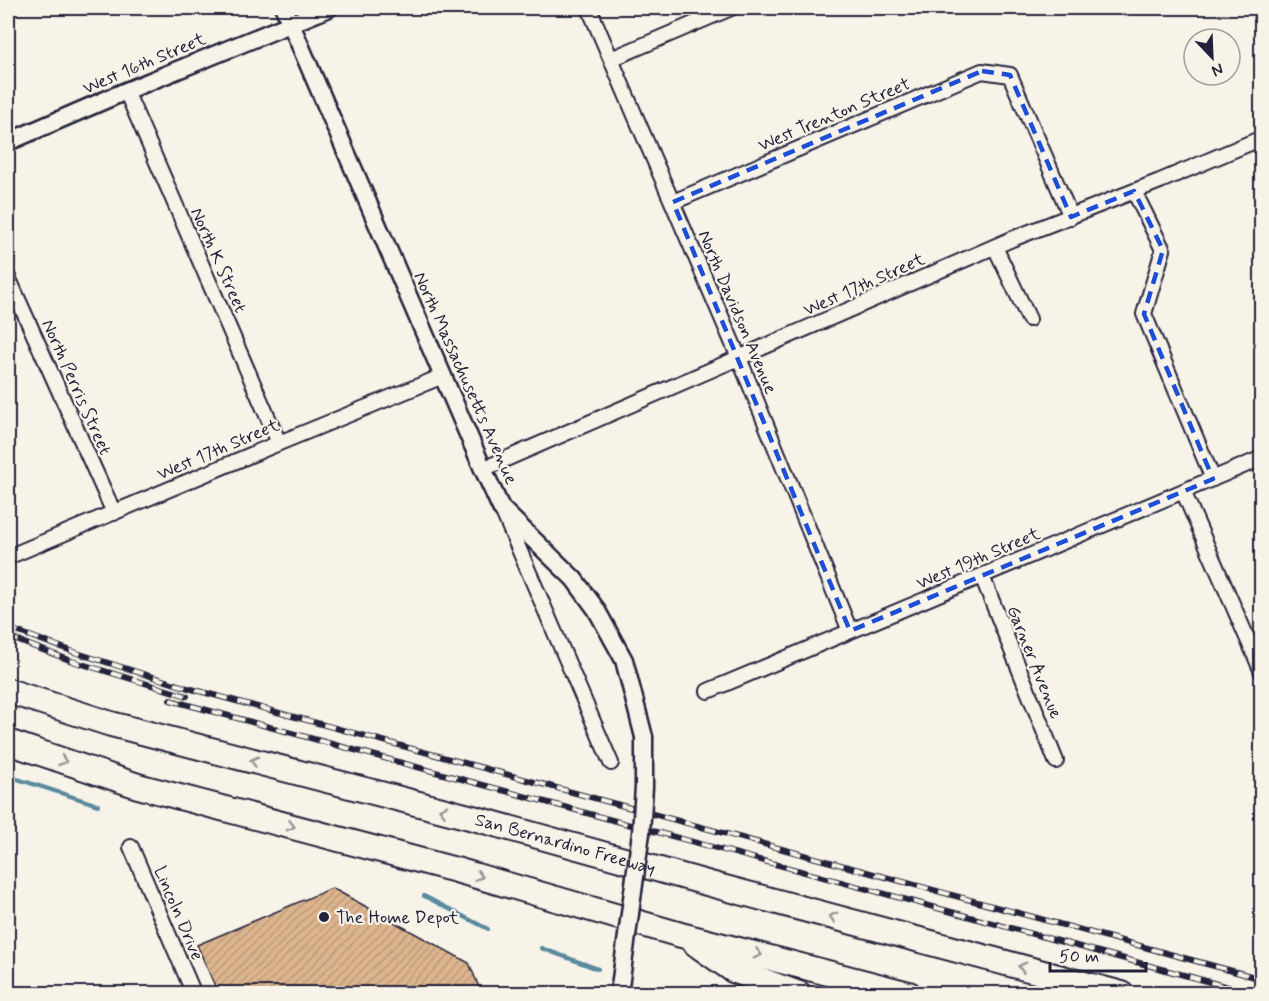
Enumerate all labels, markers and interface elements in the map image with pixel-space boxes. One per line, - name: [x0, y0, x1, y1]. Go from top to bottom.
- street label: West 16th Street: [79, 27, 210, 101]
- north arrow: [1182, 27, 1242, 87]
- text: N: [1208, 58, 1226, 81]
- street label: West Trenton Street: [755, 72, 914, 158]
- street label: North K Street: [184, 204, 252, 317]
- street label: North Davidson Avenue: [692, 227, 783, 398]
- street label: West 17th Street: [800, 247, 929, 322]
- street label: North Massachusetts Avenue: [407, 268, 523, 489]
- street label: North Perris Street: [35, 316, 117, 459]
- street label: West 17th Street: [154, 413, 283, 486]
- street label: West 19th Street: [913, 522, 1044, 596]
- street label: Garner Avenue: [1000, 602, 1068, 723]
- one-way arrow: [57, 753, 68, 766]
- one-way arrow: [249, 756, 260, 768]
- one-way arrow: [438, 804, 448, 817]
- street label: San Bernardino Freeway: [472, 808, 658, 881]
- one-way arrow: [285, 818, 295, 831]
- street label: Lincoln Drive: [147, 863, 209, 964]
- one-way arrow: [473, 869, 484, 881]
- place label: The Home Depot: [336, 906, 460, 930]
- marker: The Home Depot: [317, 910, 331, 924]
- one-way arrow: [828, 911, 838, 924]
- scale bar: [1050, 935, 1146, 973]
- text: 50 m: [1059, 945, 1099, 969]
- one-way arrow: [753, 947, 763, 959]
- one-way arrow: [1017, 962, 1028, 974]

